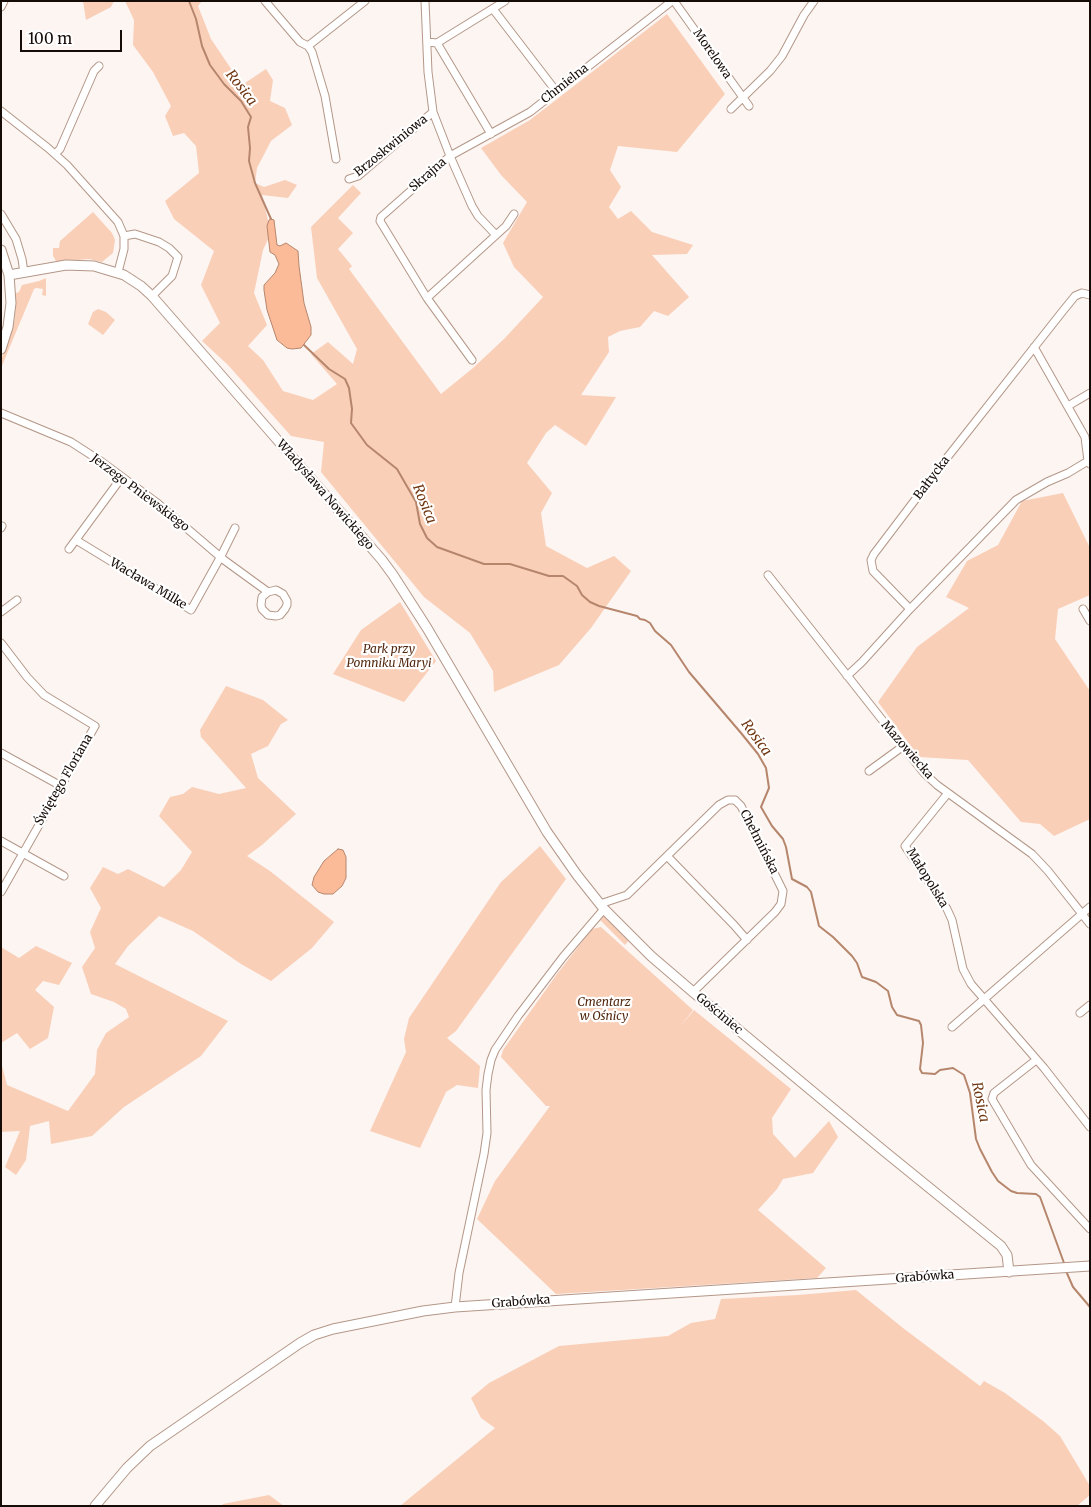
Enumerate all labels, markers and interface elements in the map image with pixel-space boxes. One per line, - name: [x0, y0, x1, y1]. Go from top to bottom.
- scale bar: [22, 20, 125, 52]
- street label: Morelowa: [690, 26, 734, 82]
- text: 100 m: [28, 29, 72, 48]
- street label: Chmielna: [539, 61, 591, 107]
- water label: Rosica: [222, 67, 260, 109]
- street label: Brzoskwiniowa: [352, 112, 430, 180]
- street label: Skrajna: [407, 155, 449, 195]
- street label: Władysława Nowickiego: [273, 437, 377, 553]
- street label: Jerzego Pniewskiego: [88, 451, 192, 535]
- street label: Bałtycka: [911, 453, 953, 503]
- water label: Rosica: [409, 482, 439, 526]
- street label: Wacława Milke: [107, 555, 189, 613]
- park label: Park przy Pomniku Maryi: [346, 643, 432, 671]
- water label: Rosica: [737, 717, 775, 759]
- street label: Mazowiecka: [878, 718, 936, 782]
- street label: Świętego Floriana: [32, 732, 96, 828]
- street label: Chełmińska: [737, 808, 781, 876]
- street label: Małopolska: [903, 846, 951, 910]
- street label: Gościniec: [693, 990, 745, 1038]
- park label: Cmentarz w Ośnicy: [577, 996, 631, 1024]
- water label: Rosica: [968, 1080, 992, 1124]
- street label: Grabówka: [895, 1268, 955, 1286]
- street label: Grabówka: [491, 1293, 551, 1311]

